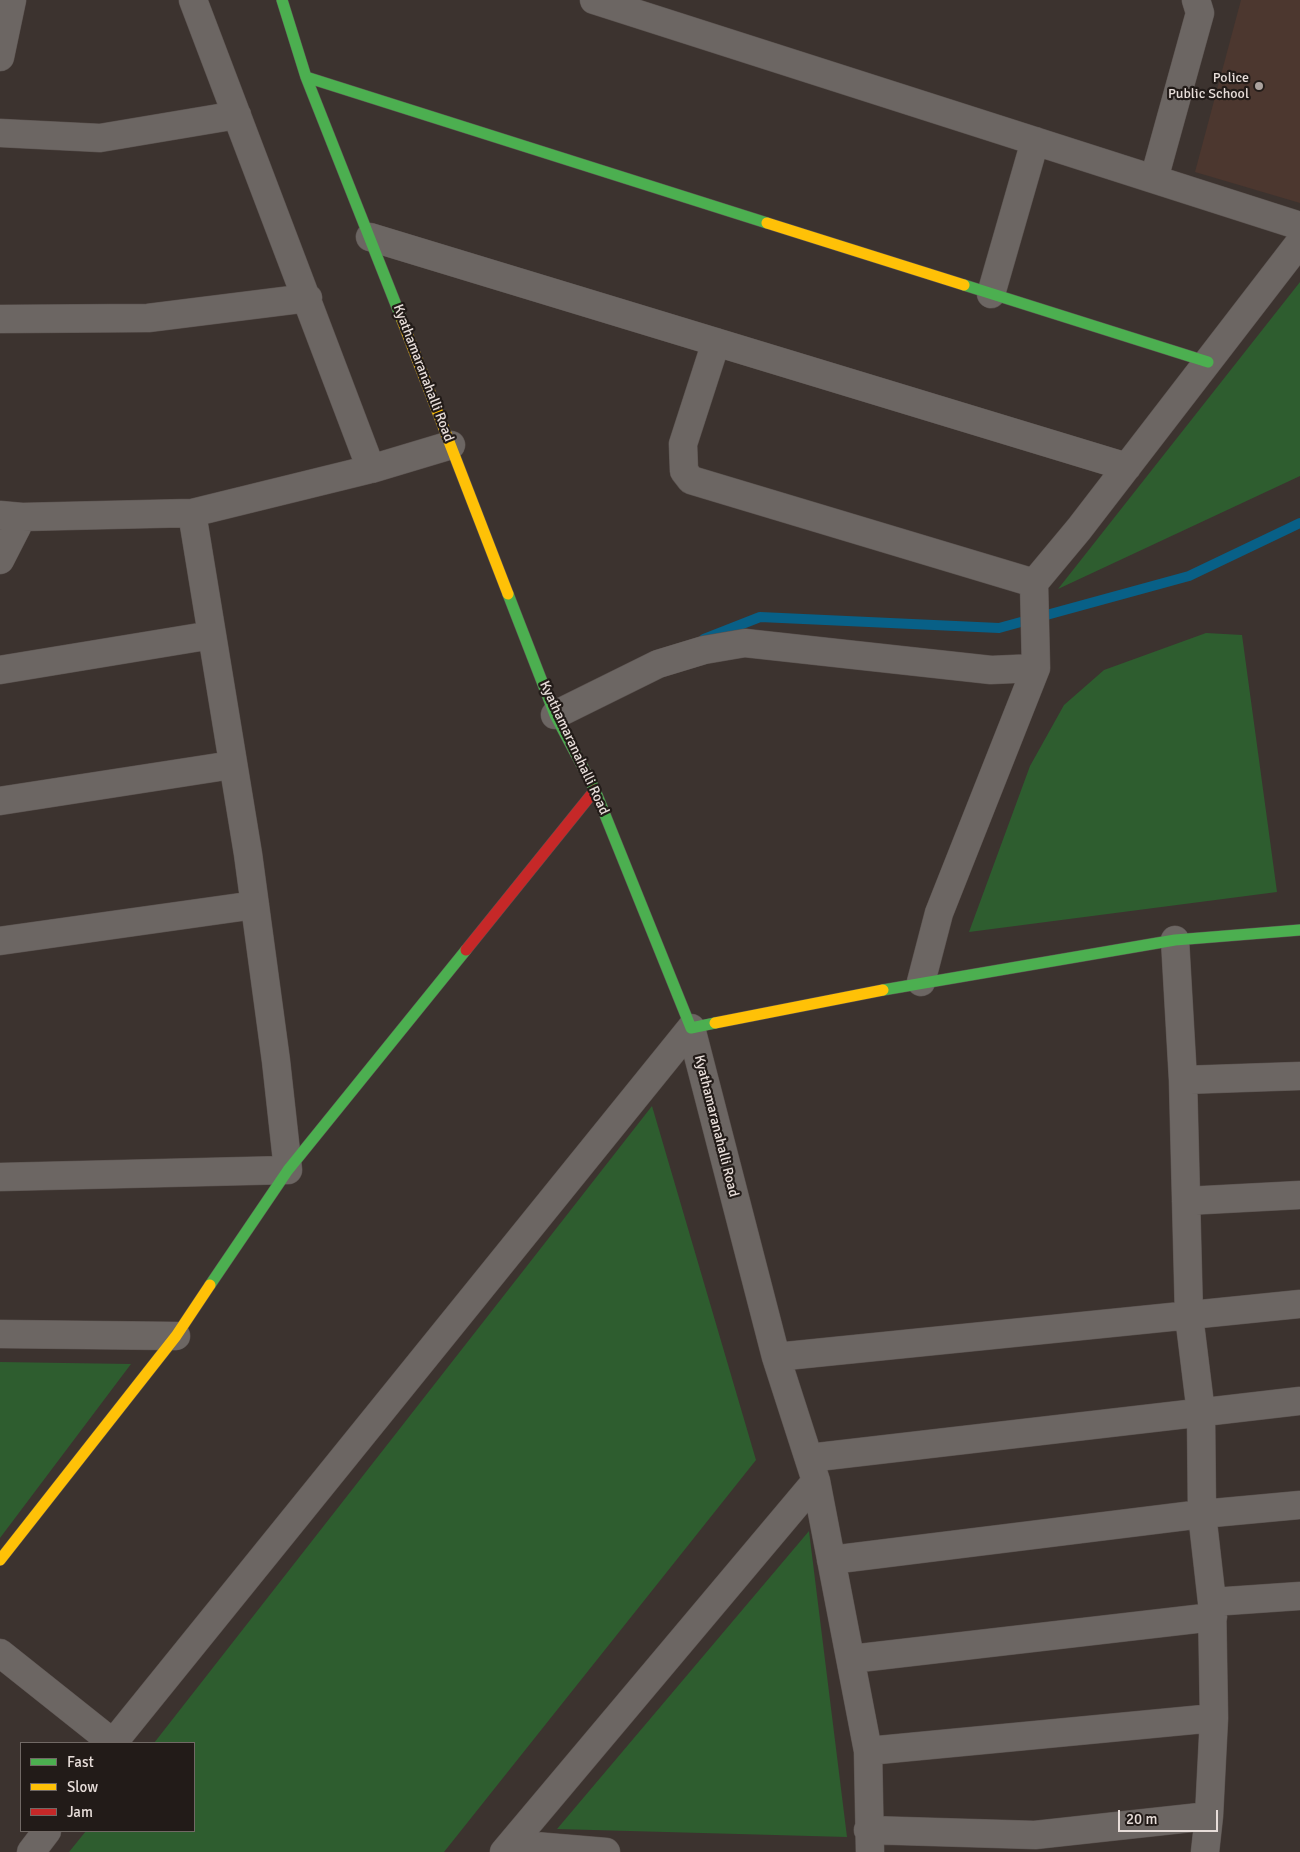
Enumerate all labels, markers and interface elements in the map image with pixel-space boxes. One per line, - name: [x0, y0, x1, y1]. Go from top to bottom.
- place label: Police Public School: [1168, 70, 1249, 102]
- marker: Police Public School: [1253, 80, 1265, 92]
- street label: Kyathamaranahalli Road: [389, 302, 457, 444]
- street label: Kyathamaranahalli Road: [536, 678, 612, 818]
- street label: Kyathamaranahalli Road: [690, 1053, 742, 1199]
- legend: [20, 1742, 195, 1832]
- text: Fast: [67, 1753, 94, 1771]
- text: Slow: [67, 1778, 98, 1796]
- scale bar: [1120, 1800, 1220, 1832]
- text: Jam: [67, 1803, 93, 1821]
- text: 20 m: [1126, 1810, 1157, 1828]

